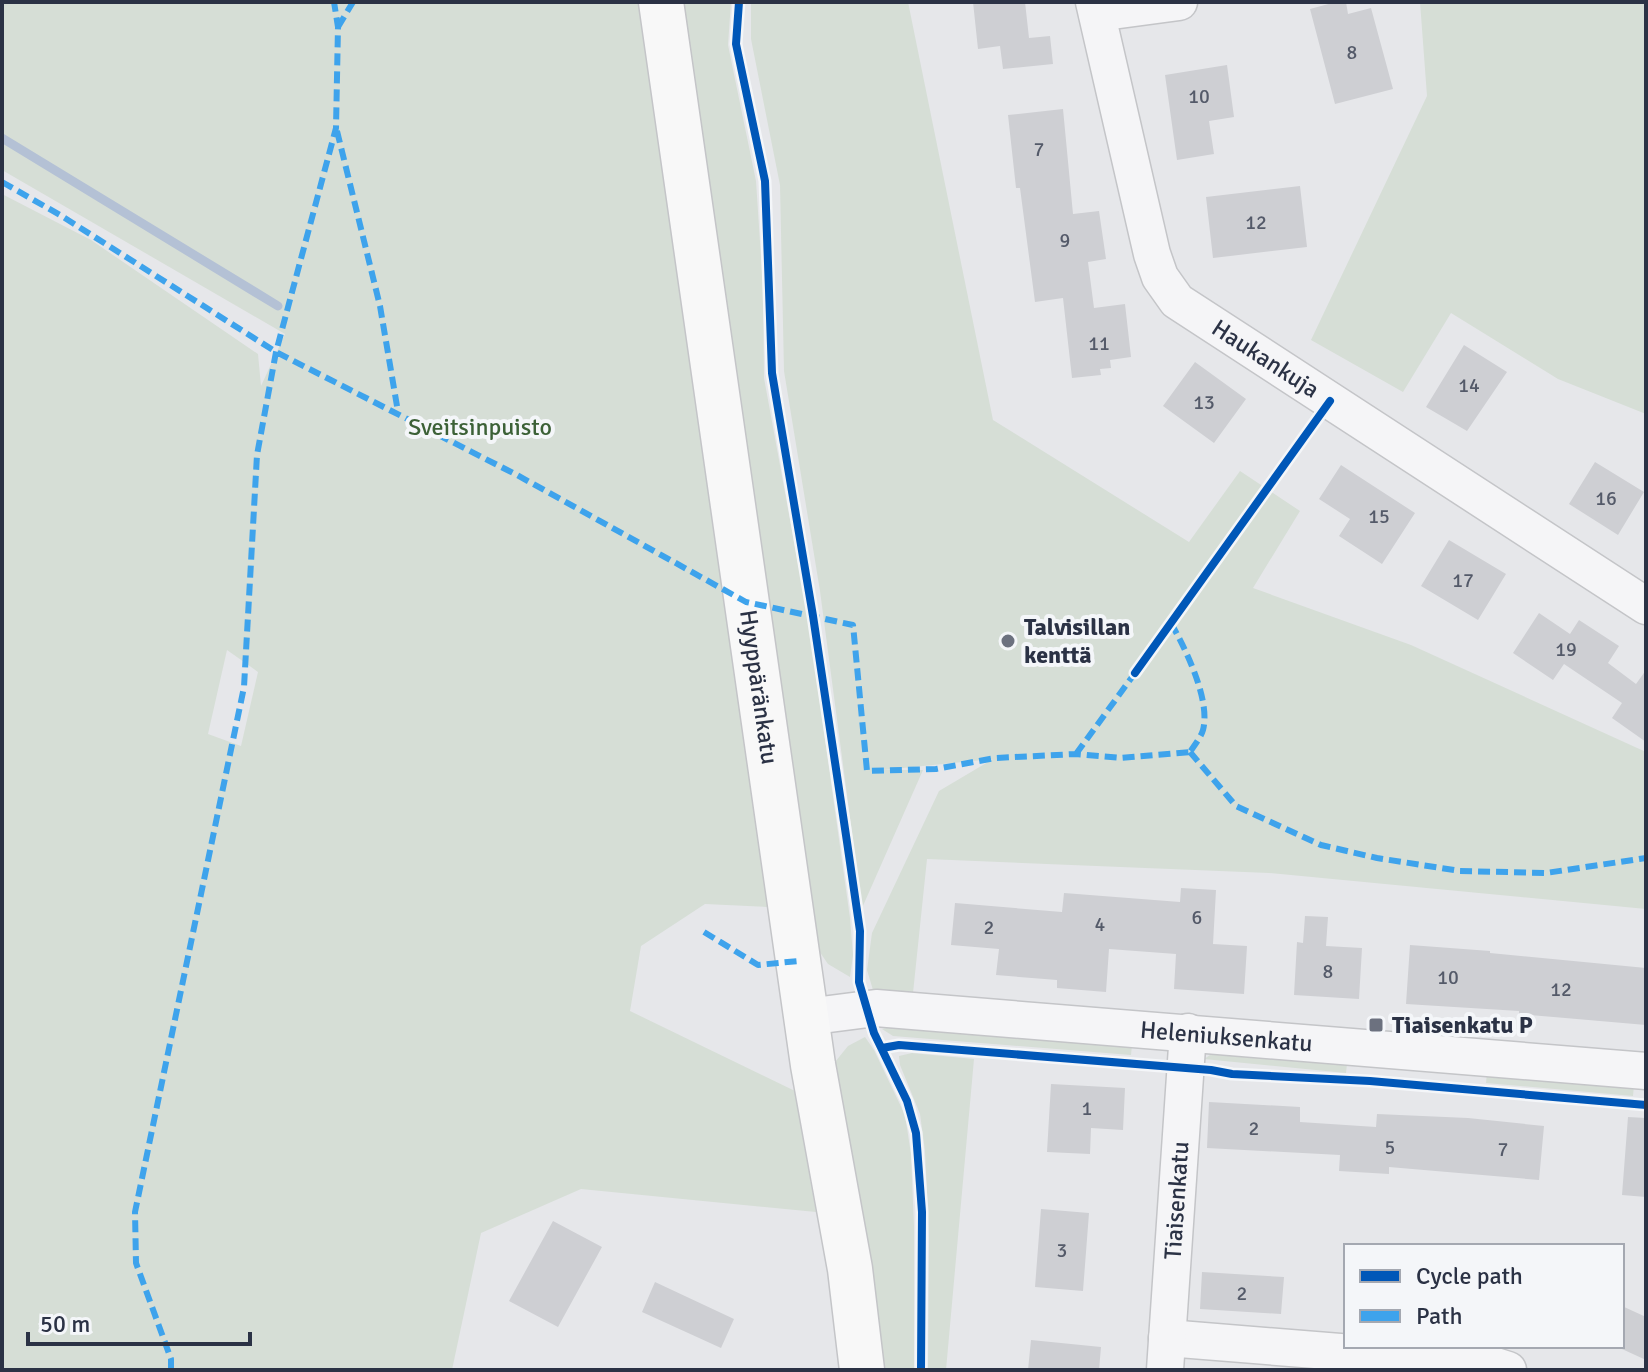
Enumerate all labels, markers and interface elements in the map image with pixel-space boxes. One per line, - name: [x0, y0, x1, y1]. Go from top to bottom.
- house number: 8: [1347, 40, 1357, 65]
- house number: 10: [1188, 84, 1210, 109]
- house number: 7: [1034, 137, 1044, 162]
- house number: 12: [1245, 210, 1267, 235]
- house number: 9: [1060, 228, 1070, 253]
- street label: Haukankuja: [1206, 313, 1325, 405]
- house number: 11: [1088, 331, 1110, 356]
- house number: 14: [1458, 373, 1480, 398]
- house number: 13: [1193, 390, 1215, 415]
- park label: Sveitsinpuisto: [408, 412, 552, 442]
- house number: 16: [1595, 486, 1617, 511]
- house number: 15: [1368, 504, 1390, 529]
- house number: 17: [1452, 568, 1474, 593]
- street label: Hyyppäränkatu: [733, 608, 785, 766]
- place label: Talvisillan kenttä: [1024, 612, 1130, 670]
- marker: Talvisillan kenttä: [999, 632, 1017, 650]
- house number: 19: [1555, 637, 1577, 662]
- house number: 6: [1192, 905, 1202, 930]
- house number: 4: [1095, 912, 1106, 937]
- house number: 2: [984, 915, 994, 940]
- house number: 8: [1323, 959, 1333, 984]
- house number: 10: [1437, 965, 1459, 990]
- house number: 12: [1550, 977, 1572, 1002]
- place label: Tiaisenkatu P: [1392, 1010, 1533, 1040]
- street label: Heleniuksenkatu: [1139, 1015, 1314, 1059]
- marker: Tiaisenkatu P: [1367, 1016, 1385, 1034]
- house number: 1: [1082, 1096, 1092, 1121]
- house number: 2: [1249, 1116, 1259, 1141]
- house number: 5: [1385, 1135, 1395, 1160]
- house number: 7: [1498, 1137, 1508, 1162]
- street label: Tiaisenkatu: [1158, 1140, 1196, 1260]
- house number: 3: [1057, 1238, 1067, 1263]
- legend: [1344, 1244, 1624, 1348]
- text: Cycle path: [1416, 1261, 1523, 1291]
- house number: 2: [1237, 1281, 1247, 1306]
- scale bar: [28, 1296, 250, 1346]
- text: Path: [1416, 1301, 1462, 1331]
- text: 50 m: [40, 1309, 90, 1339]

